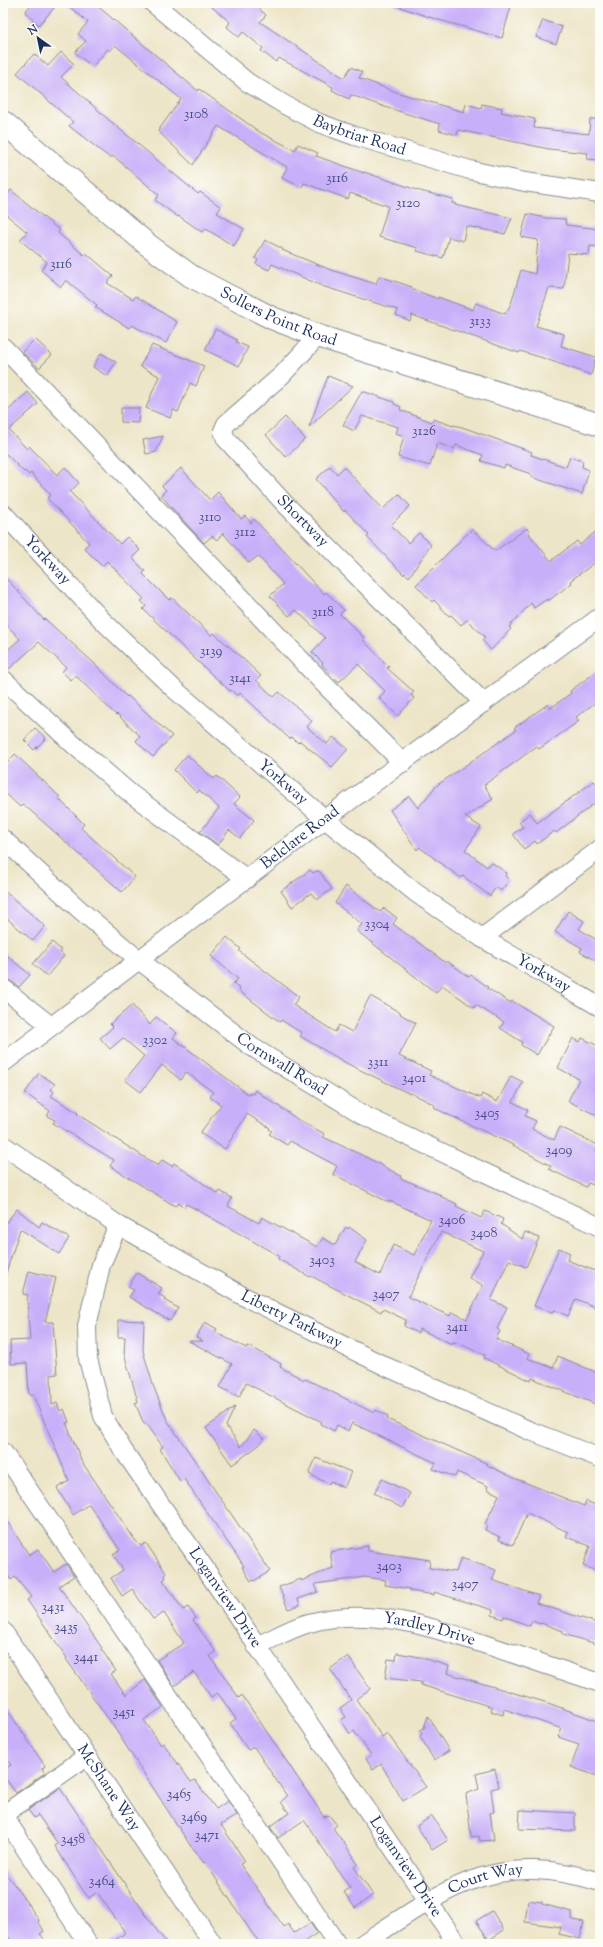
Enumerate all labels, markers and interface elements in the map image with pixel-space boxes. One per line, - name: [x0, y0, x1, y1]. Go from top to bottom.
- north arrow: [18, 18, 58, 58]
- text: N: [24, 21, 41, 40]
- house number: 3108: [184, 105, 208, 125]
- street label: Baybriar Road: [308, 110, 409, 162]
- house number: 3116: [326, 169, 348, 189]
- house number: 3120: [396, 194, 420, 214]
- house number: 3116: [50, 255, 72, 275]
- street label: Sollers Point Road: [216, 282, 340, 353]
- house number: 3133: [469, 312, 491, 332]
- house number: 3126: [412, 422, 436, 442]
- street label: Shortway: [271, 490, 334, 553]
- house number: 3110: [199, 508, 221, 528]
- house number: 3112: [234, 523, 256, 543]
- street label: Yorkway: [18, 531, 76, 591]
- house number: 3118: [312, 603, 334, 623]
- house number: 3139: [200, 642, 223, 662]
- house number: 3141: [229, 669, 251, 689]
- street label: Yorkway: [253, 754, 313, 811]
- street label: Belclare Road: [256, 800, 344, 875]
- house number: 3304: [365, 915, 389, 935]
- street label: Yorkway: [512, 949, 575, 999]
- street label: Cornwall Road: [231, 1027, 332, 1102]
- house number: 3302: [142, 1031, 168, 1051]
- house number: 3311: [368, 1053, 389, 1073]
- house number: 3401: [402, 1069, 427, 1089]
- house number: 3405: [475, 1104, 500, 1124]
- house number: 3409: [546, 1141, 573, 1161]
- house number: 3406: [439, 1211, 466, 1231]
- house number: 3408: [471, 1224, 498, 1244]
- house number: 3403: [309, 1251, 335, 1271]
- street label: Liberty Parkway: [237, 1285, 346, 1355]
- house number: 3407: [372, 1285, 400, 1305]
- house number: 3411: [446, 1318, 468, 1338]
- street label: Loganview Drive: [183, 1543, 267, 1653]
- house number: 3403: [376, 1557, 402, 1577]
- house number: 3407: [451, 1575, 479, 1595]
- house number: 3431: [41, 1598, 65, 1618]
- street label: Yardley Drive: [382, 1607, 478, 1652]
- house number: 3435: [54, 1618, 78, 1638]
- house number: 3441: [74, 1648, 99, 1668]
- house number: 3451: [113, 1703, 135, 1723]
- street label: McShane Way: [71, 1740, 146, 1836]
- house number: 3465: [167, 1785, 191, 1805]
- house number: 3469: [181, 1808, 207, 1828]
- street label: Loganview Drive: [363, 1812, 447, 1922]
- house number: 3471: [195, 1826, 219, 1846]
- house number: 3458: [61, 1830, 85, 1850]
- street label: Court Way: [444, 1859, 524, 1901]
- house number: 3464: [89, 1872, 115, 1892]

